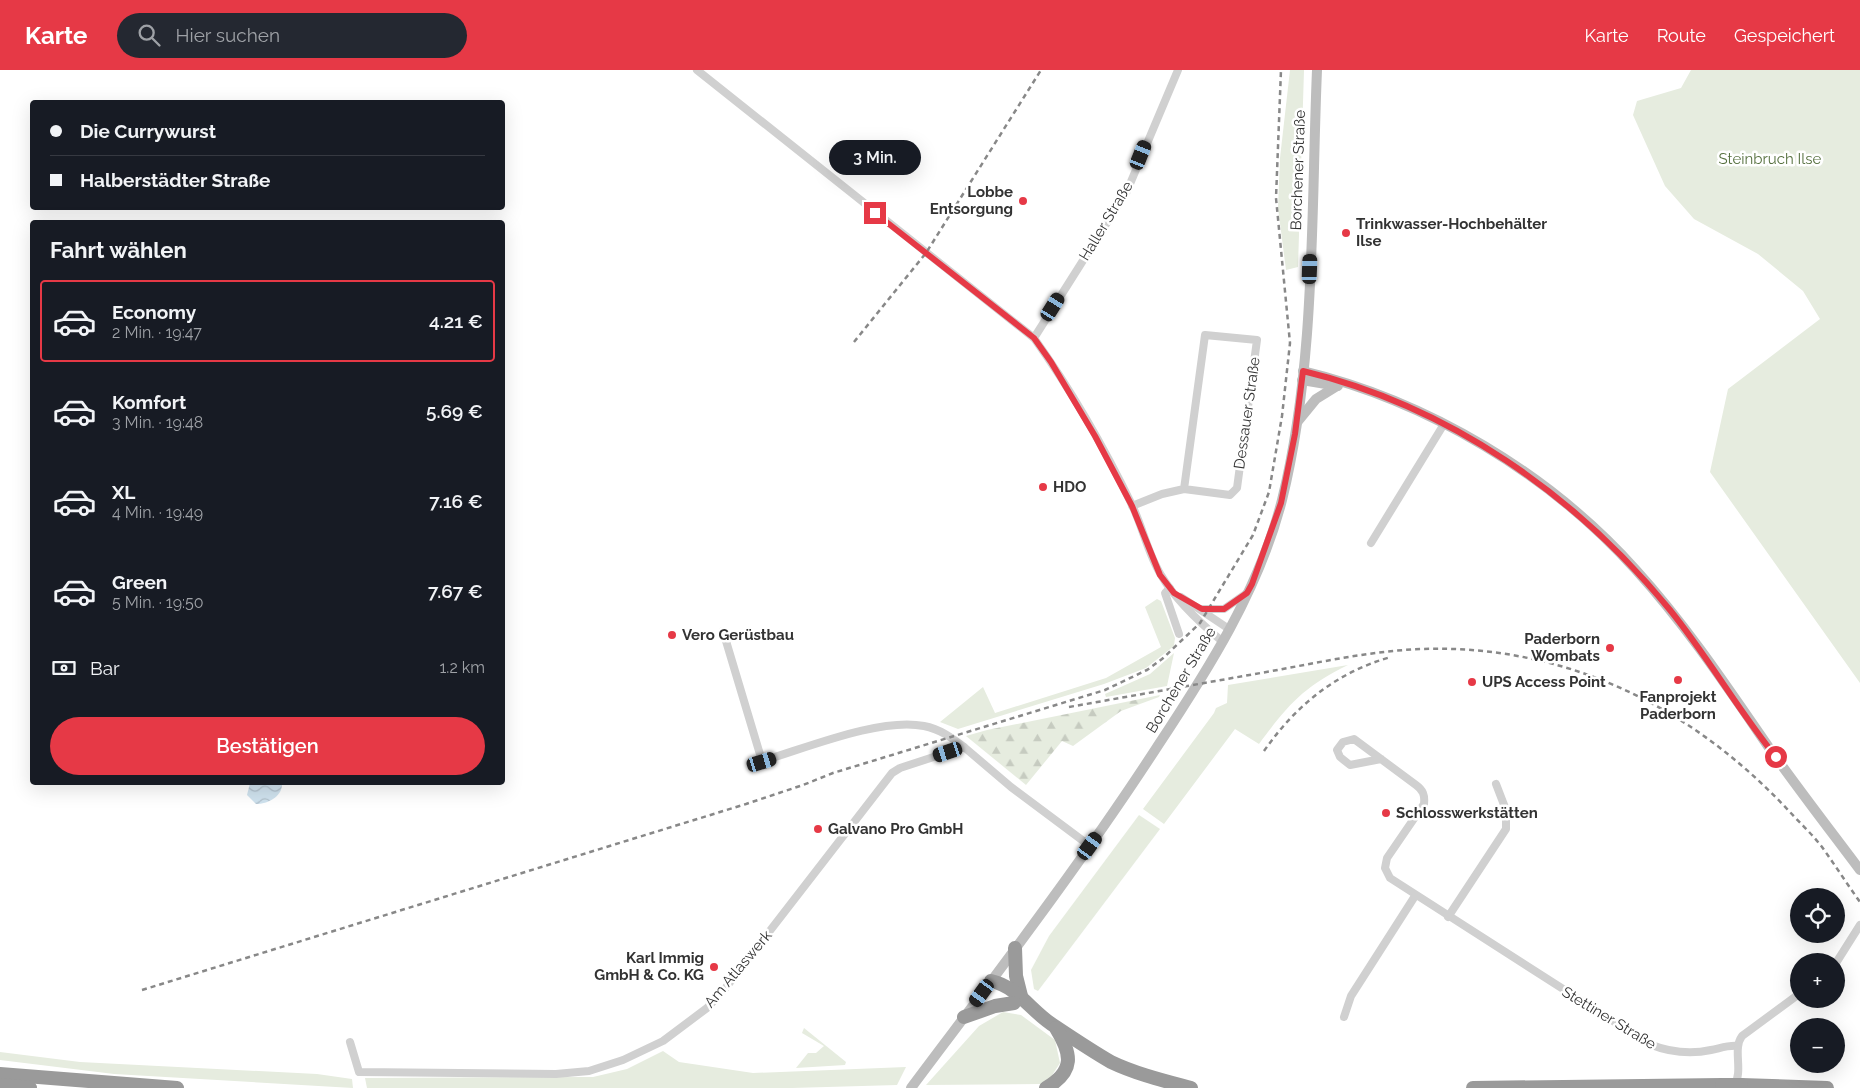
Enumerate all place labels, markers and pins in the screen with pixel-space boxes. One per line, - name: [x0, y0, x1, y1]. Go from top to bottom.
- place label: Lobbe Entsorgung: [930, 183, 1013, 218]
- marker: Lobbe Entsorgung: [1017, 195, 1029, 207]
- place label: Trinkwasser-Hochbehälter Ilse: [1356, 215, 1547, 250]
- marker: Trinkwasser-Hochbehälter Ilse: [1340, 227, 1352, 239]
- place label: HDO: [1053, 478, 1086, 496]
- marker: HDO: [1037, 481, 1049, 493]
- place label: Vero Gerüstbau: [682, 626, 794, 644]
- marker: Vero Gerüstbau: [666, 629, 678, 641]
- place label: Paderborn Wombats: [1524, 630, 1600, 665]
- marker: Paderborn Wombats: [1604, 642, 1616, 654]
- place label: UPS Access Point: [1482, 673, 1606, 691]
- marker: Fanprojekt Paderborn: [1672, 674, 1684, 686]
- marker: UPS Access Point: [1466, 676, 1478, 688]
- place label: Fanprojekt Paderborn: [1640, 688, 1717, 723]
- place label: Schlosswerkstätten: [1396, 804, 1538, 822]
- marker: Schlosswerkstätten: [1380, 807, 1392, 819]
- place label: Galvano Pro GmbH: [828, 820, 963, 838]
- marker: Galvano Pro GmbH: [812, 823, 824, 835]
- place label: Karl Immig GmbH & Co. KG: [594, 949, 704, 984]
- marker: Karl Immig GmbH & Co. KG: [708, 961, 720, 973]

